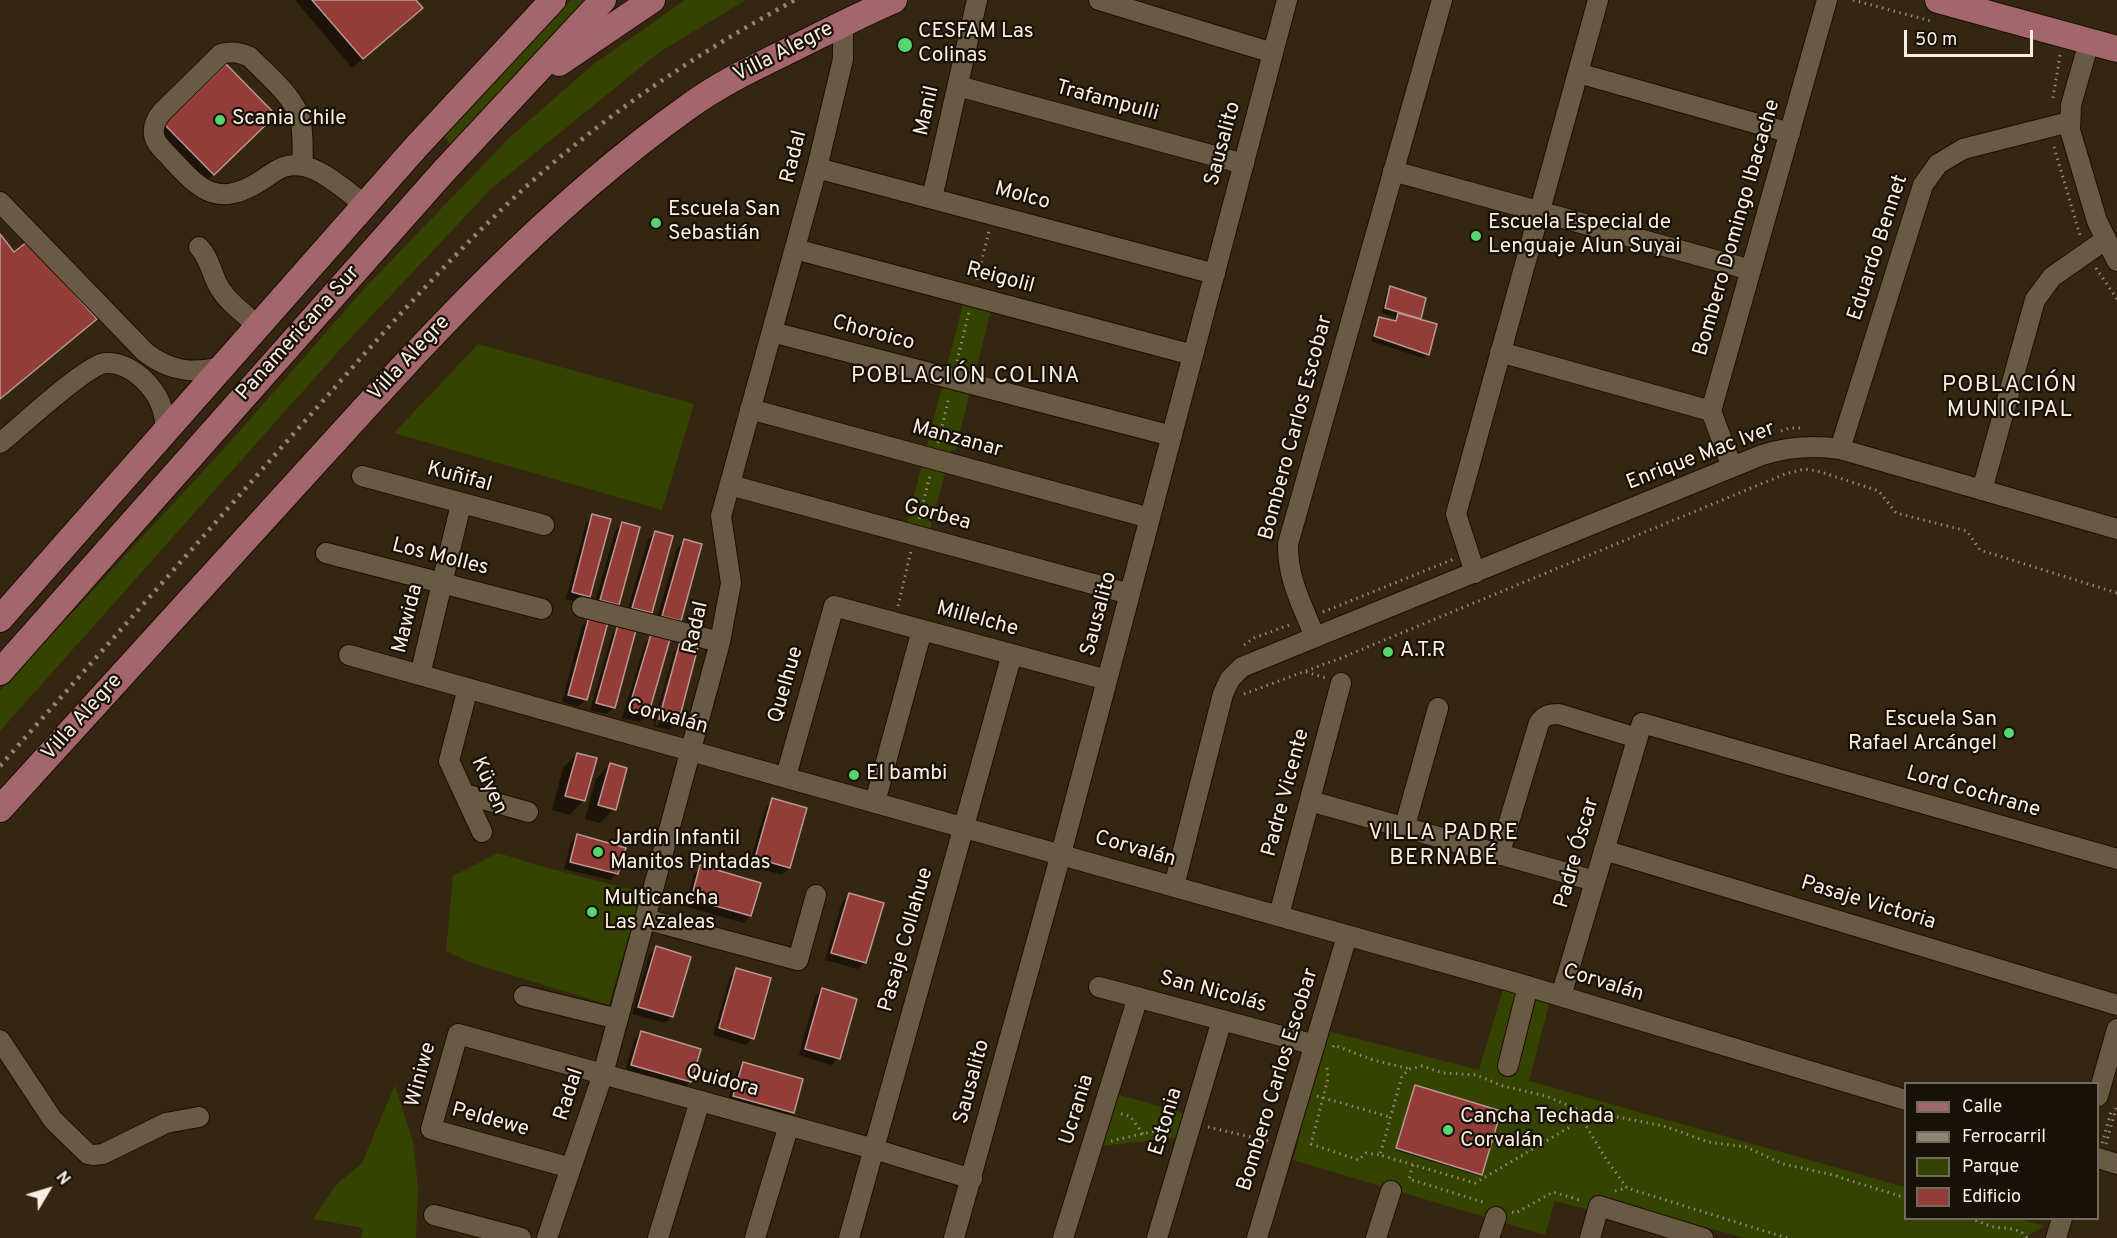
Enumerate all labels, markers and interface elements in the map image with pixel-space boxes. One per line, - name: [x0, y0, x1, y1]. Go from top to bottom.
- street label: Villa Alegre: [730, 17, 838, 89]
- scale bar: [1907, 18, 2036, 56]
- place label: CESFAM Las Colinas: [918, 20, 1034, 70]
- text: 50 m: [1915, 29, 1957, 52]
- marker: CESFAM Las Colinas: [896, 36, 914, 54]
- street label: Trafampulli: [1053, 76, 1161, 128]
- street label: Manil: [910, 84, 946, 138]
- street label: Bombero Domingo Ibacache: [1689, 97, 1787, 359]
- street label: Sausalito: [1201, 99, 1247, 189]
- place label: Scania Chile: [232, 107, 346, 133]
- marker: Scania Chile: [213, 113, 227, 127]
- street label: Radal: [776, 128, 814, 186]
- street label: Eduardo Bennet: [1844, 172, 1914, 324]
- street label: Molco: [991, 178, 1053, 216]
- place label: Escuela San Sebastián: [668, 198, 780, 248]
- place label: Escuela Especial de Lenguaje Alun Suyai: [1488, 211, 1681, 261]
- marker: Escuela San Sebastián: [649, 216, 663, 230]
- marker: Escuela Especial de Lenguaje Alun Suyai: [1469, 229, 1483, 243]
- street label: Reigolil: [963, 258, 1037, 300]
- street label: Panamericana Sur: [232, 261, 366, 407]
- street label: Villa Alegre: [364, 311, 456, 407]
- street label: Choroico: [829, 311, 917, 357]
- street label: Bombero Carlos Escobar: [1255, 313, 1339, 543]
- district label: POBLACIÓN COLINA: [851, 365, 1081, 391]
- district label: POBLACIÓN MUNICIPAL: [1942, 374, 2078, 426]
- street label: Manzanar: [909, 416, 1005, 464]
- street label: Enrique Mac Iver: [1623, 417, 1779, 497]
- street label: Kuñifal: [424, 457, 494, 499]
- street label: Gorbea: [901, 495, 973, 537]
- street label: Los Molles: [389, 534, 491, 582]
- street label: Sausalito: [1077, 569, 1123, 659]
- street label: Mawida: [388, 582, 430, 656]
- street label: Millelche: [933, 597, 1021, 643]
- street label: Radal: [679, 599, 715, 657]
- place label: A.T.R: [1400, 639, 1446, 665]
- street label: Quelhue: [764, 644, 810, 726]
- marker: A.T.R: [1381, 645, 1395, 659]
- street label: Villa Alegre: [37, 669, 129, 767]
- street label: Corvalán: [623, 695, 711, 741]
- place label: Escuela San Rafael Arcángel: [1848, 708, 1997, 758]
- street label: Padre Vicente: [1258, 726, 1316, 860]
- marker: Escuela San Rafael Arcángel: [2002, 726, 2016, 740]
- street label: Küyen: [464, 754, 512, 818]
- place label: El bambi: [866, 762, 947, 788]
- street label: Lord Cochrane: [1903, 762, 2043, 824]
- marker: El bambi: [847, 768, 861, 782]
- street label: Padre Óscar: [1550, 795, 1606, 911]
- district label: VILLA PADRE BERNABÉ: [1369, 822, 1519, 873]
- street label: Corvalán: [1091, 826, 1179, 874]
- place label: Jardin Infantil Manitos Pintadas: [610, 827, 771, 877]
- marker: Jardin Infantil Manitos Pintadas: [591, 845, 605, 859]
- street label: Pasaje Collahue: [874, 865, 940, 1015]
- street label: Pasaje Victoria: [1797, 872, 1939, 936]
- place label: Multicancha Las Azaleas: [604, 887, 718, 937]
- marker: Multicancha Las Azaleas: [585, 905, 599, 919]
- street label: Corvalán: [1559, 960, 1647, 1008]
- street label: Bombero Carlos Escobar: [1233, 965, 1325, 1195]
- street label: San Nicolás: [1157, 967, 1269, 1019]
- street label: Sausalito: [950, 1037, 996, 1127]
- street label: Winiwe: [401, 1040, 443, 1110]
- street label: Quidora: [683, 1060, 761, 1104]
- street label: Radal: [550, 1066, 590, 1124]
- street label: Ucrania: [1055, 1072, 1101, 1148]
- legend: [1904, 1082, 2099, 1220]
- street label: Estonia: [1145, 1085, 1189, 1159]
- text: Calle: [1962, 1096, 2002, 1119]
- street label: Peldewe: [449, 1099, 531, 1143]
- place label: Cancha Techada Corvalán: [1460, 1105, 1614, 1155]
- marker: Cancha Techada Corvalán: [1441, 1123, 1455, 1137]
- text: Ferrocarril: [1962, 1126, 2046, 1149]
- text: Parque: [1962, 1156, 2019, 1179]
- north arrow: [18, 1160, 78, 1220]
- text: N: [51, 1168, 74, 1190]
- text: Edificio: [1962, 1186, 2021, 1209]

